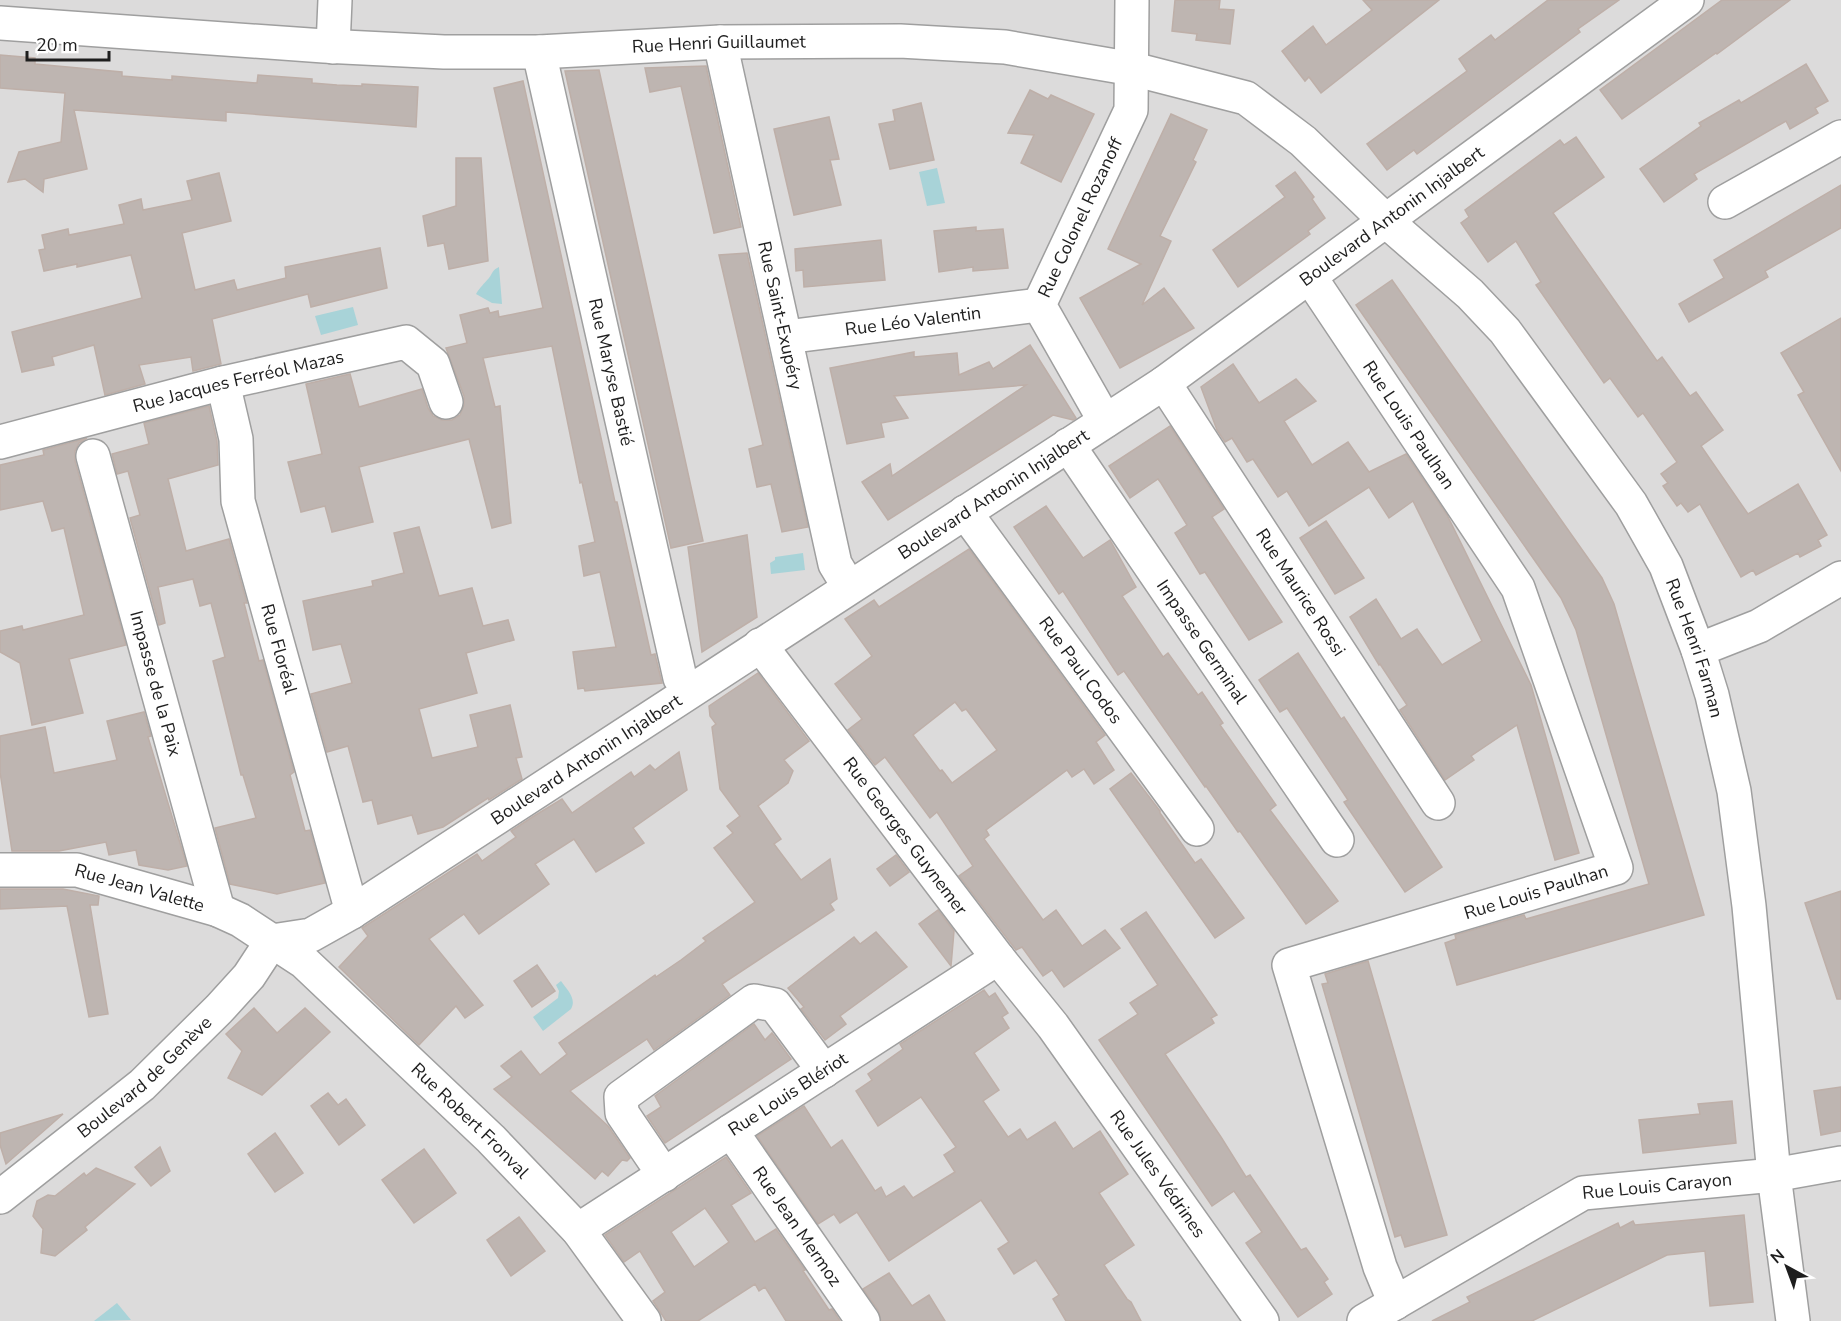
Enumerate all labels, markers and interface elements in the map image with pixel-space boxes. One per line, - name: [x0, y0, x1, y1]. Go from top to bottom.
- scale bar: [27, 24, 110, 62]
- street label: Rue Henri Guillaumet: [631, 30, 807, 59]
- text: 20 m: [36, 33, 78, 57]
- street label: Rue Colonel Rozanoff: [1032, 133, 1129, 302]
- street label: Boulevard Antonin Injalbert: [1295, 140, 1490, 292]
- street label: Rue Saint-Exupéry: [752, 239, 808, 393]
- street label: Rue Maryse Bastié: [583, 296, 639, 448]
- street label: Rue Léo Valentin: [844, 300, 982, 341]
- street label: Rue Jacques Ferréol Mazas: [130, 344, 346, 418]
- street label: Rue Louis Paulhan: [1357, 356, 1461, 494]
- street label: Boulevard Antonin Injalbert: [893, 423, 1094, 565]
- street label: Rue Maurice Rossi: [1250, 524, 1351, 661]
- street label: Impasse Germinal: [1151, 575, 1253, 709]
- street label: Rue Henri Farman: [1660, 575, 1729, 720]
- street label: Rue Floréal: [255, 601, 303, 697]
- street label: Impasse de la Paix: [124, 608, 187, 760]
- street label: Rue Paul Codos: [1033, 612, 1128, 729]
- street label: Boulevard Antonin Injalbert: [486, 688, 687, 830]
- street label: Rue Georges Guynemer: [837, 752, 973, 920]
- street label: Rue Jean Valette: [72, 858, 207, 918]
- street label: Rue Louis Paulhan: [1461, 859, 1611, 925]
- street label: Boulevard de Genève: [72, 1011, 217, 1144]
- street label: Rue Louis Blériot: [724, 1046, 853, 1142]
- street label: Rue Robert Fronval: [406, 1057, 535, 1184]
- street label: Rue Jules Védrines: [1104, 1105, 1211, 1243]
- street label: Rue Jean Mermoz: [747, 1161, 847, 1291]
- street label: Rue Louis Carayon: [1581, 1167, 1733, 1205]
- north arrow: [1757, 1237, 1817, 1297]
- text: N: [1766, 1244, 1790, 1269]

